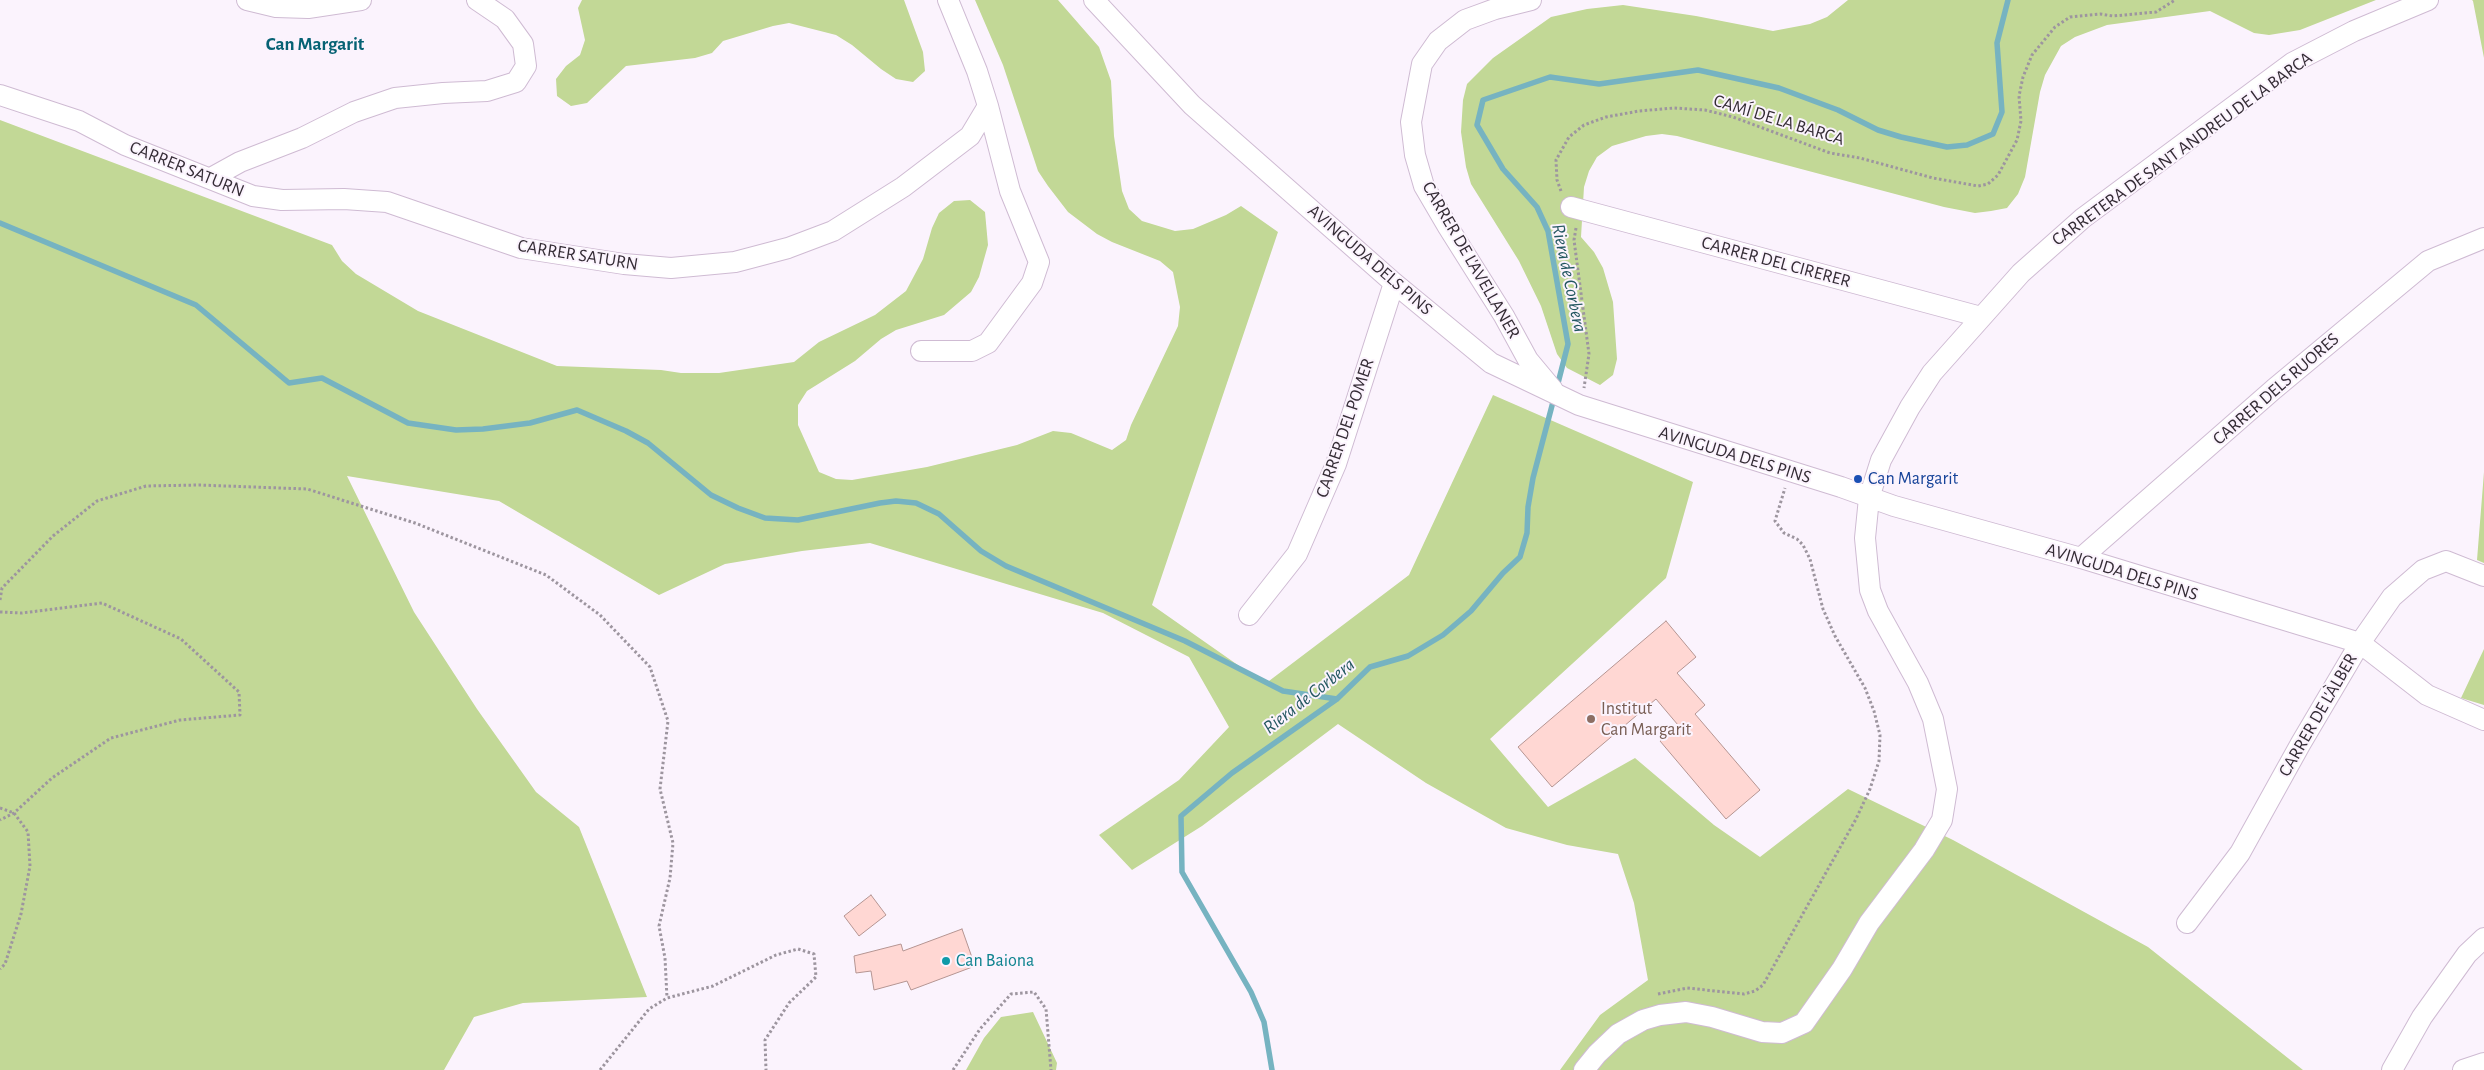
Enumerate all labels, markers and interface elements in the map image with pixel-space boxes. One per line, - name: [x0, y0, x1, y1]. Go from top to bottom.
- district label: Can Margarit: [266, 33, 364, 55]
- street label: CARRETERA DE SANT ANDREU DE LA BARCA: [2048, 47, 2316, 251]
- street label: CAMÍ DE LA BARCA: [1711, 90, 1847, 150]
- street label: CARRER SATURN: [127, 136, 247, 202]
- street label: CARRER DE L'AVELLANER: [1417, 178, 1525, 342]
- street label: AVINGUDA DELS PINS: [1303, 200, 1437, 320]
- water label: Riera de Corbera: [1546, 222, 1592, 334]
- street label: CARRER DEL CIRERER: [1699, 232, 1853, 292]
- street label: CARRER SATURN: [516, 235, 640, 275]
- street label: CARRER DELS RUORES: [2208, 328, 2344, 450]
- street label: CARRER DEL POMER: [1311, 356, 1379, 500]
- street label: AVINGUDA DELS PINS: [1656, 422, 1814, 488]
- place label: Can Margarit: [1868, 468, 1958, 490]
- marker: Can Margarit: [1852, 473, 1864, 485]
- street label: AVINGUDA DELS PINS: [2043, 539, 2201, 605]
- street label: CARRER DE L'ÀLBER: [2274, 650, 2362, 780]
- water label: Riera de Corbera: [1259, 653, 1359, 739]
- place label: Institut Can Margarit: [1601, 698, 1691, 741]
- marker: Institut Can Margarit: [1585, 713, 1597, 725]
- place label: Can Baiona: [956, 950, 1034, 972]
- marker: Can Baiona: [940, 955, 952, 967]

